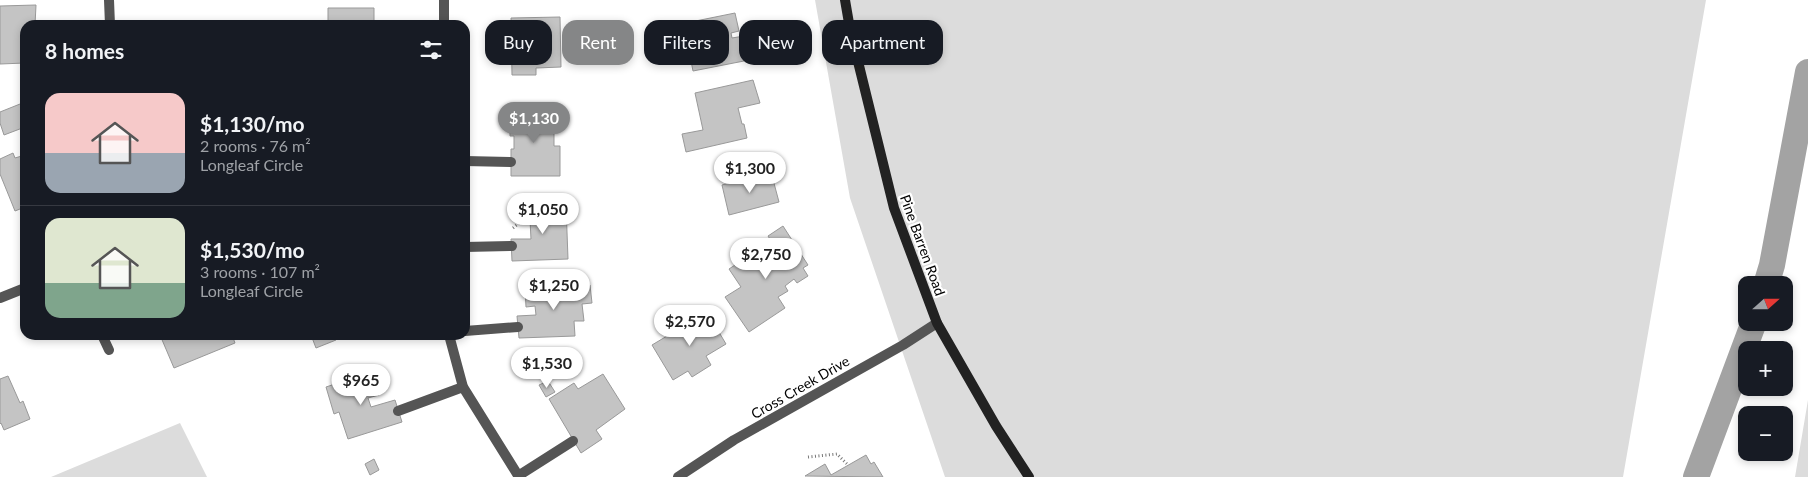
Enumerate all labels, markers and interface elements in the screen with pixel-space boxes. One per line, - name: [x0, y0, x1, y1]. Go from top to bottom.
- chip: Buy: [485, 20, 552, 65]
- chip: Rent: [562, 20, 634, 65]
- chip: Filters: [644, 20, 729, 65]
- chip: New: [739, 20, 812, 65]
- chip: Apartment: [822, 20, 943, 65]
- icon: filters: [417, 36, 445, 64]
- text: 8 homes: [45, 38, 124, 63]
- pin: $1,130: [493, 102, 575, 144]
- text: $1,130: [509, 108, 559, 127]
- text: $1,130/mo: [200, 111, 305, 136]
- icon: home: [85, 113, 145, 173]
- text: 2 rooms · 76 m²: [200, 136, 311, 155]
- pin: $1,300: [709, 152, 791, 194]
- text: Longleaf Circle: [200, 155, 303, 174]
- text: $1,300: [725, 158, 775, 177]
- pin: $1,050: [502, 192, 584, 235]
- street label: Pine Barren Road: [897, 192, 949, 298]
- text: $1,050: [518, 199, 568, 218]
- text: $1,530/mo: [200, 237, 305, 262]
- icon: home: [85, 238, 145, 298]
- pin: $2,750: [725, 238, 807, 280]
- text: $2,750: [741, 244, 791, 263]
- text: 3 rooms · 107 m²: [200, 262, 320, 281]
- pin: $1,250: [513, 268, 595, 311]
- text: $1,250: [529, 275, 579, 294]
- north arrow: [1738, 276, 1792, 331]
- map controls: [1738, 276, 1793, 461]
- text: Longleaf Circle: [200, 281, 303, 300]
- pin: $2,570: [649, 304, 731, 347]
- text: $2,570: [665, 311, 715, 330]
- button: +: [1738, 341, 1793, 396]
- pin: $1,530: [506, 346, 588, 389]
- street label: Cross Creek Drive: [748, 352, 852, 422]
- text: $1,530: [522, 353, 572, 372]
- pin: $965: [331, 364, 391, 406]
- text: $965: [342, 370, 380, 389]
- button: −: [1738, 406, 1793, 461]

